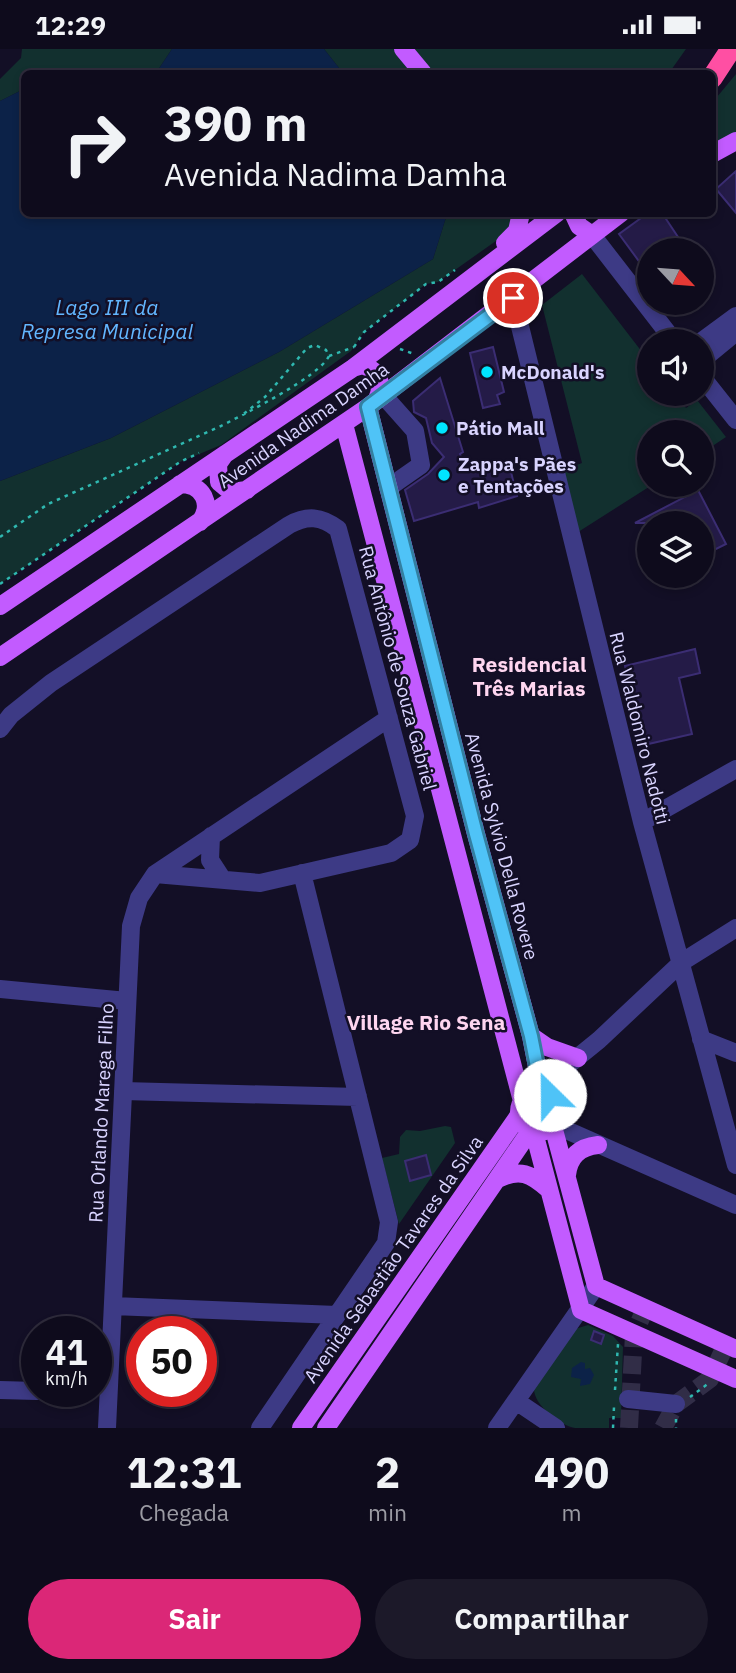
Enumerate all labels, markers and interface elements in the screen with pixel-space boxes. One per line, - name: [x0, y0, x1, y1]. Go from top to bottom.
- text: 12:29: [35, 8, 106, 42]
- text: 390 m: [164, 91, 308, 154]
- icon: right: [49, 98, 140, 189]
- text: Avenida Nadima Damha: [164, 153, 507, 195]
- north arrow: [637, 238, 714, 315]
- map controls: [637, 238, 714, 588]
- pin: [483, 268, 543, 328]
- icon: arrive: [494, 279, 532, 317]
- water label: Lago III da Represa Municipal: [21, 293, 193, 345]
- button: sound: [637, 329, 714, 406]
- street label: Avenida Nadima Damha: [213, 357, 393, 493]
- place label: McDonald's: [501, 360, 604, 384]
- marker: McDonald's: [479, 364, 495, 380]
- place label: Pátio Mall: [456, 416, 545, 440]
- marker: Pátio Mall: [434, 420, 450, 436]
- button: search: [637, 420, 714, 497]
- place label: Zappa's Pães e Tentações: [458, 452, 576, 498]
- marker: Zappa's Pães e Tentações: [436, 467, 452, 483]
- button: layers: [637, 511, 714, 588]
- street label: Rua Antônio de Souza Gabriel: [354, 543, 442, 793]
- street label: Rua Waldomiro Nadotti: [604, 629, 676, 827]
- district label: Residencial Três Marias: [472, 650, 586, 702]
- street label: Avenida Sylvio Della Rovere: [460, 730, 544, 962]
- street label: Rua Orlando Marega Filho: [83, 1003, 119, 1223]
- district label: Village Rio Sena: [347, 1008, 505, 1036]
- position arrow: [513, 1058, 587, 1132]
- street label: Avenida Sebastião Tavares da Silva: [298, 1131, 488, 1387]
- speed limit sign: 50: [126, 1316, 217, 1407]
- text: 41: [45, 1329, 88, 1375]
- text: km/h: [45, 1367, 88, 1390]
- text: 12:31: [127, 1445, 241, 1500]
- text: 2: [375, 1445, 400, 1500]
- text: 490: [534, 1445, 609, 1500]
- text: Chegada: [139, 1497, 229, 1527]
- text: min: [368, 1497, 407, 1527]
- text: m: [561, 1497, 582, 1527]
- button: Sair: [28, 1579, 361, 1659]
- button: Compartilhar: [375, 1579, 708, 1659]

